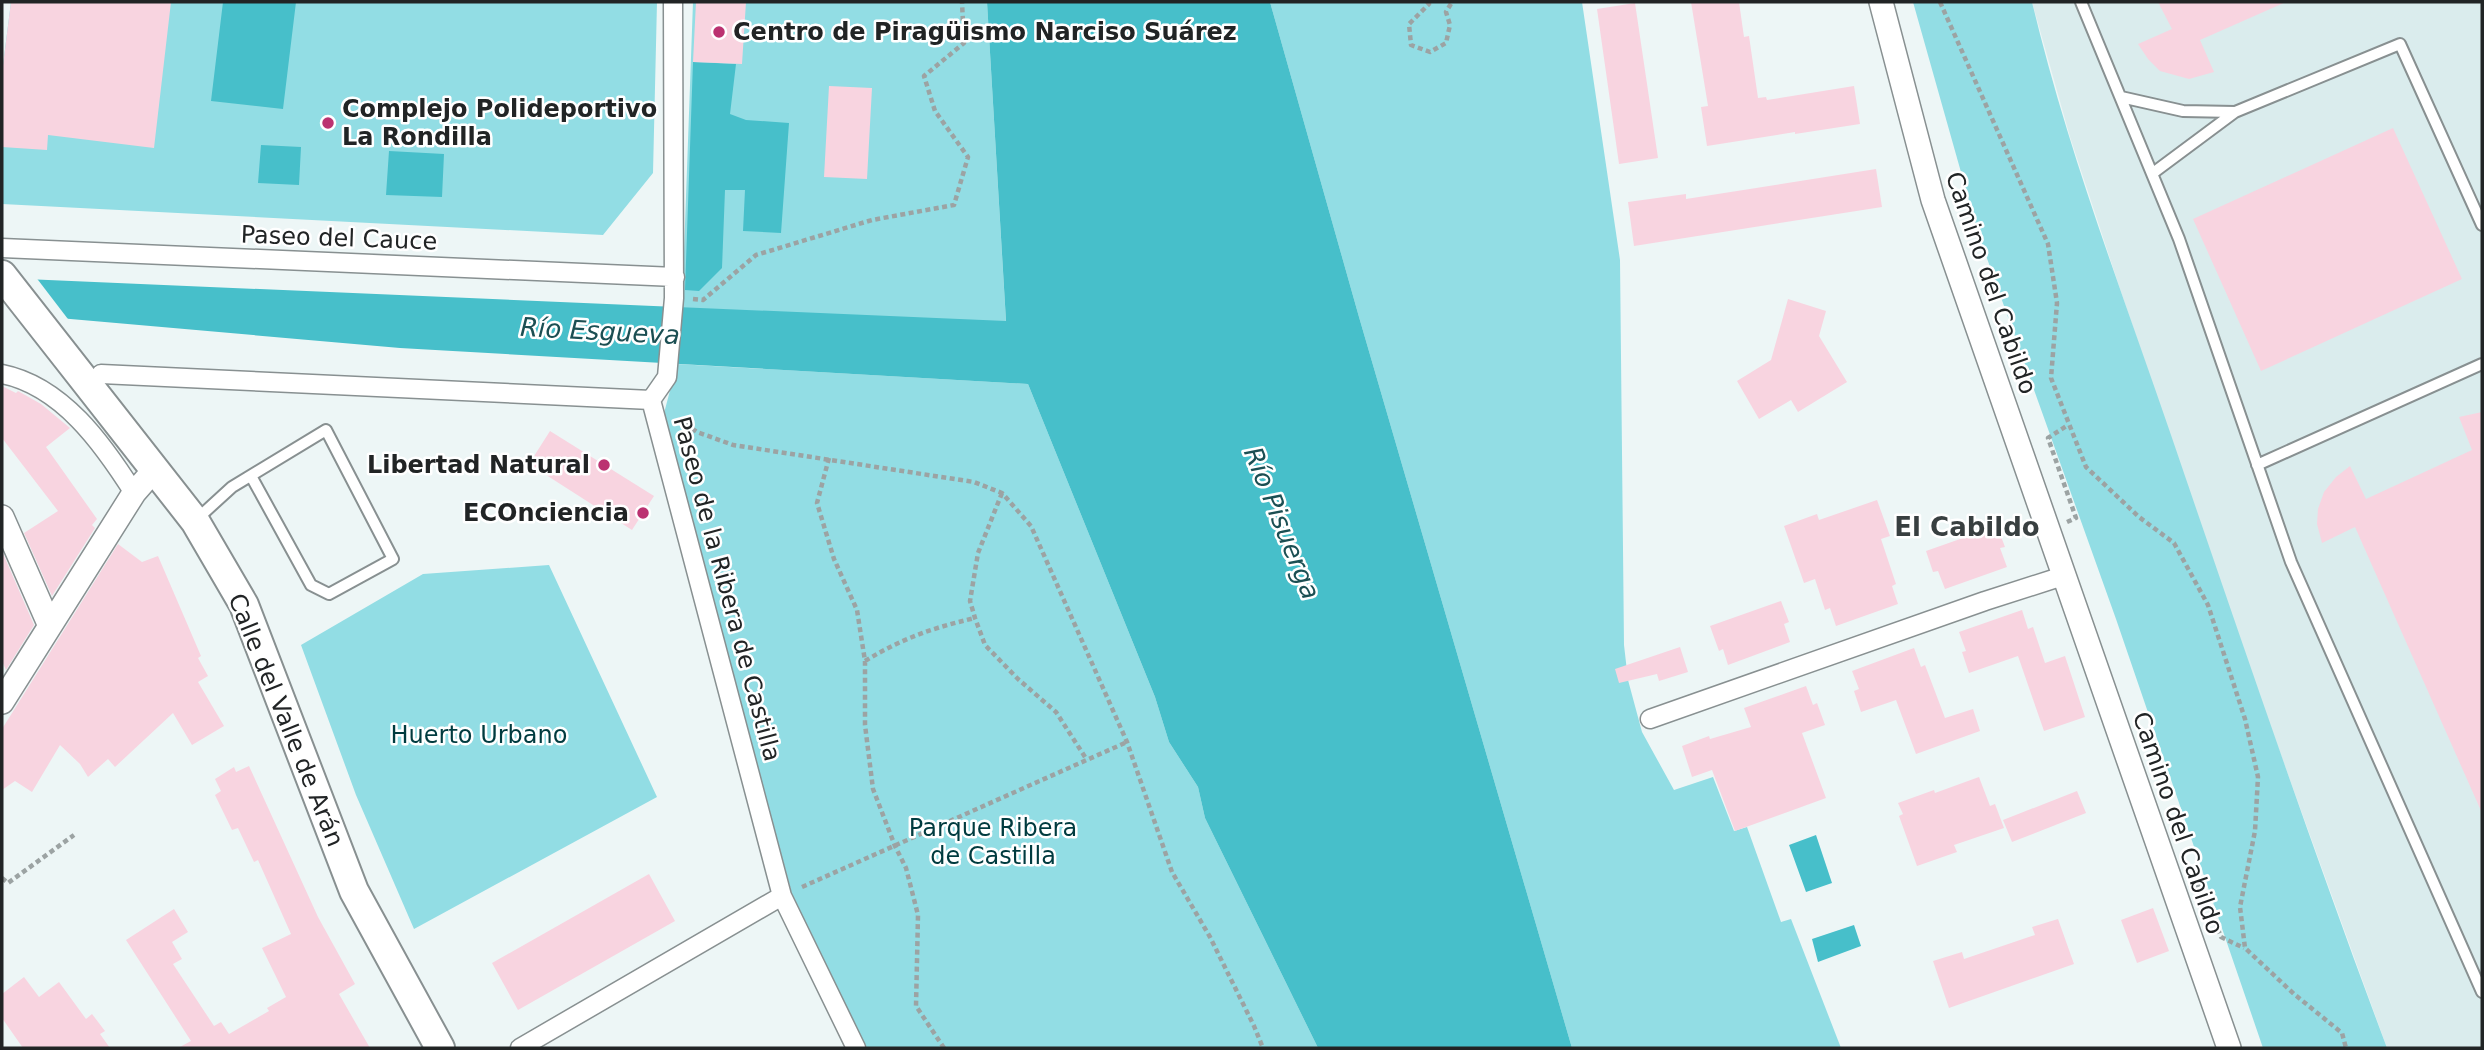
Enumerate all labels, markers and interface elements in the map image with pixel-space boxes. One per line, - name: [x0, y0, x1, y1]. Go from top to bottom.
- place label: Centro de Piragüismo Narciso Suárez: [733, 18, 1237, 46]
- marker: Centro de Piragüismo Narciso Suárez: [711, 24, 727, 40]
- place label: Complejo Polideportivo La Rondilla: [342, 95, 657, 151]
- marker: Complejo Polideportivo La Rondilla: [320, 115, 336, 131]
- street label: Camino del Cabildo: [1940, 168, 2042, 398]
- street label: Paseo del Cauce: [240, 221, 438, 255]
- water label: Río Esgueva: [519, 312, 681, 350]
- street label: Paseo de la Ribera de Castilla: [667, 414, 787, 764]
- water label: Río Pisuerga: [1238, 443, 1326, 603]
- place label: Libertad Natural: [367, 451, 590, 479]
- marker: Libertad Natural: [596, 457, 612, 473]
- place label: ECOnciencia: [463, 499, 629, 527]
- marker: ECOnciencia: [635, 505, 651, 521]
- district label: El Cabildo: [1894, 512, 2040, 542]
- street label: Calle del Valle de Arán: [222, 589, 350, 851]
- street label: Camino del Cabildo: [2127, 708, 2229, 938]
- park label: Huerto Urbano: [391, 721, 567, 749]
- park label: Parque Ribera de Castilla: [909, 814, 1077, 870]

